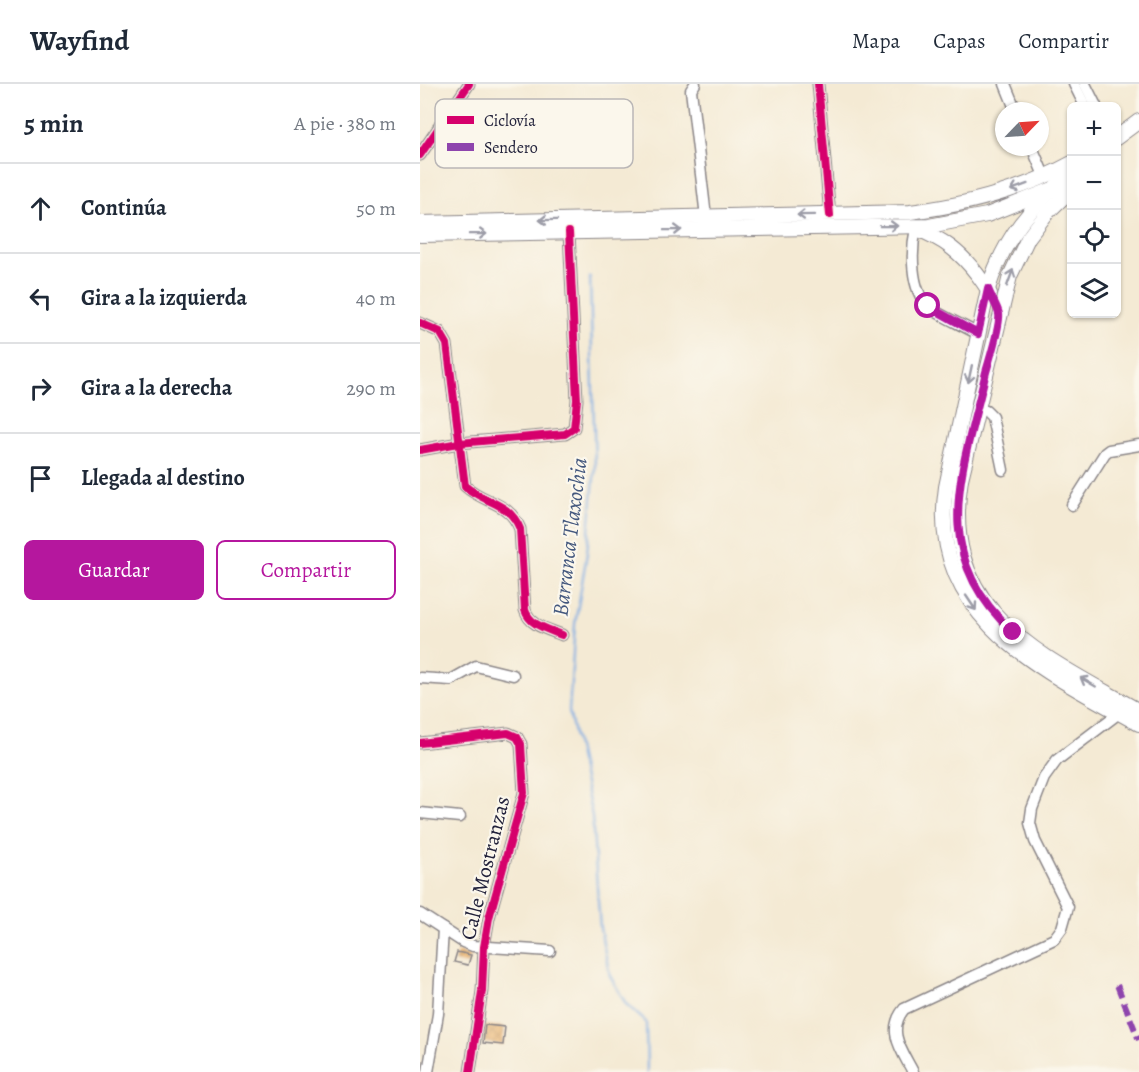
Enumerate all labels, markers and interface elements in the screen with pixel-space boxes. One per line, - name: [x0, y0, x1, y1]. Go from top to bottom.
- text: Wayfind: [30, 22, 129, 60]
- text: Mapa: [852, 27, 900, 55]
- text: Capas: [933, 27, 986, 55]
- text: Compartir: [1019, 27, 1109, 55]
- legend: [435, 99, 633, 168]
- north arrow: [995, 102, 1049, 156]
- map controls: [1067, 102, 1121, 318]
- button: +: [1067, 102, 1121, 156]
- text: 5 min: [24, 106, 84, 141]
- text: A pie · 380 m: [294, 110, 396, 137]
- text: Ciclovía: [484, 110, 536, 132]
- text: Sendero: [484, 137, 538, 159]
- button: −: [1067, 156, 1121, 210]
- one-way arrow: [1010, 182, 1028, 193]
- icon: ahead: [24, 192, 57, 225]
- text: Continúa: [81, 193, 167, 223]
- text: 50 m: [356, 195, 396, 222]
- one-way arrow: [796, 209, 816, 221]
- button: locate: [1067, 210, 1121, 264]
- one-way arrow: [538, 215, 558, 226]
- one-way arrow: [879, 221, 899, 232]
- one-way arrow: [663, 224, 683, 236]
- one-way arrow: [468, 228, 488, 240]
- button: layers: [1067, 264, 1121, 318]
- one-way arrow: [1005, 269, 1016, 288]
- icon: left: [24, 282, 57, 315]
- text: Gira a la izquierda: [81, 283, 247, 313]
- text: 40 m: [356, 285, 396, 312]
- route start: [914, 292, 940, 318]
- one-way arrow: [963, 364, 975, 383]
- icon: right: [24, 372, 57, 405]
- text: Gira a la derecha: [81, 373, 232, 403]
- text: 290 m: [346, 375, 396, 402]
- water label: Barranca Tlaxochia: [545, 456, 595, 618]
- icon: arrive: [24, 462, 57, 495]
- text: Llegada al destino: [81, 463, 245, 493]
- button: Guardar: [24, 540, 204, 600]
- button: Compartir: [216, 540, 396, 600]
- one-way arrow: [965, 594, 977, 610]
- route end: [999, 618, 1025, 644]
- one-way arrow: [1080, 676, 1097, 688]
- street label: Calle Mostranzas: [454, 793, 516, 943]

